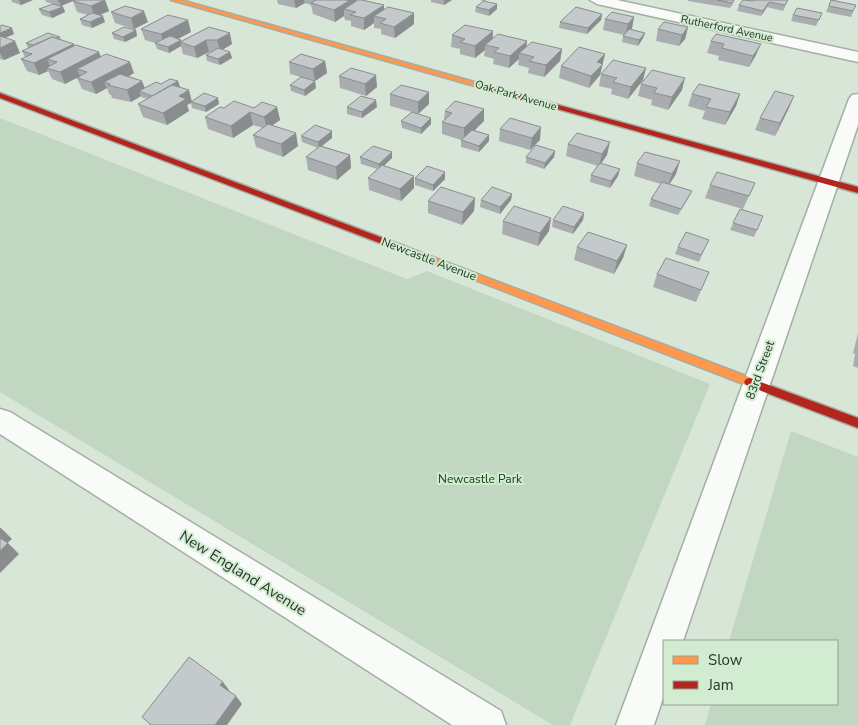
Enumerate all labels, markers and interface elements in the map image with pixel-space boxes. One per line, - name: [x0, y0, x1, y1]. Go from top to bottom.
- street label: Rutherford Avenue: [679, 11, 775, 46]
- street label: Oak Park Avenue: [473, 77, 559, 114]
- street label: Newcastle Avenue: [379, 233, 479, 285]
- street label: 83rd Street: [742, 338, 778, 402]
- park label: Newcastle Park: [438, 471, 523, 487]
- street label: New England Avenue: [176, 526, 310, 620]
- legend: [663, 640, 838, 705]
- text: Slow: [708, 650, 743, 670]
- text: Jam: [707, 675, 734, 695]

